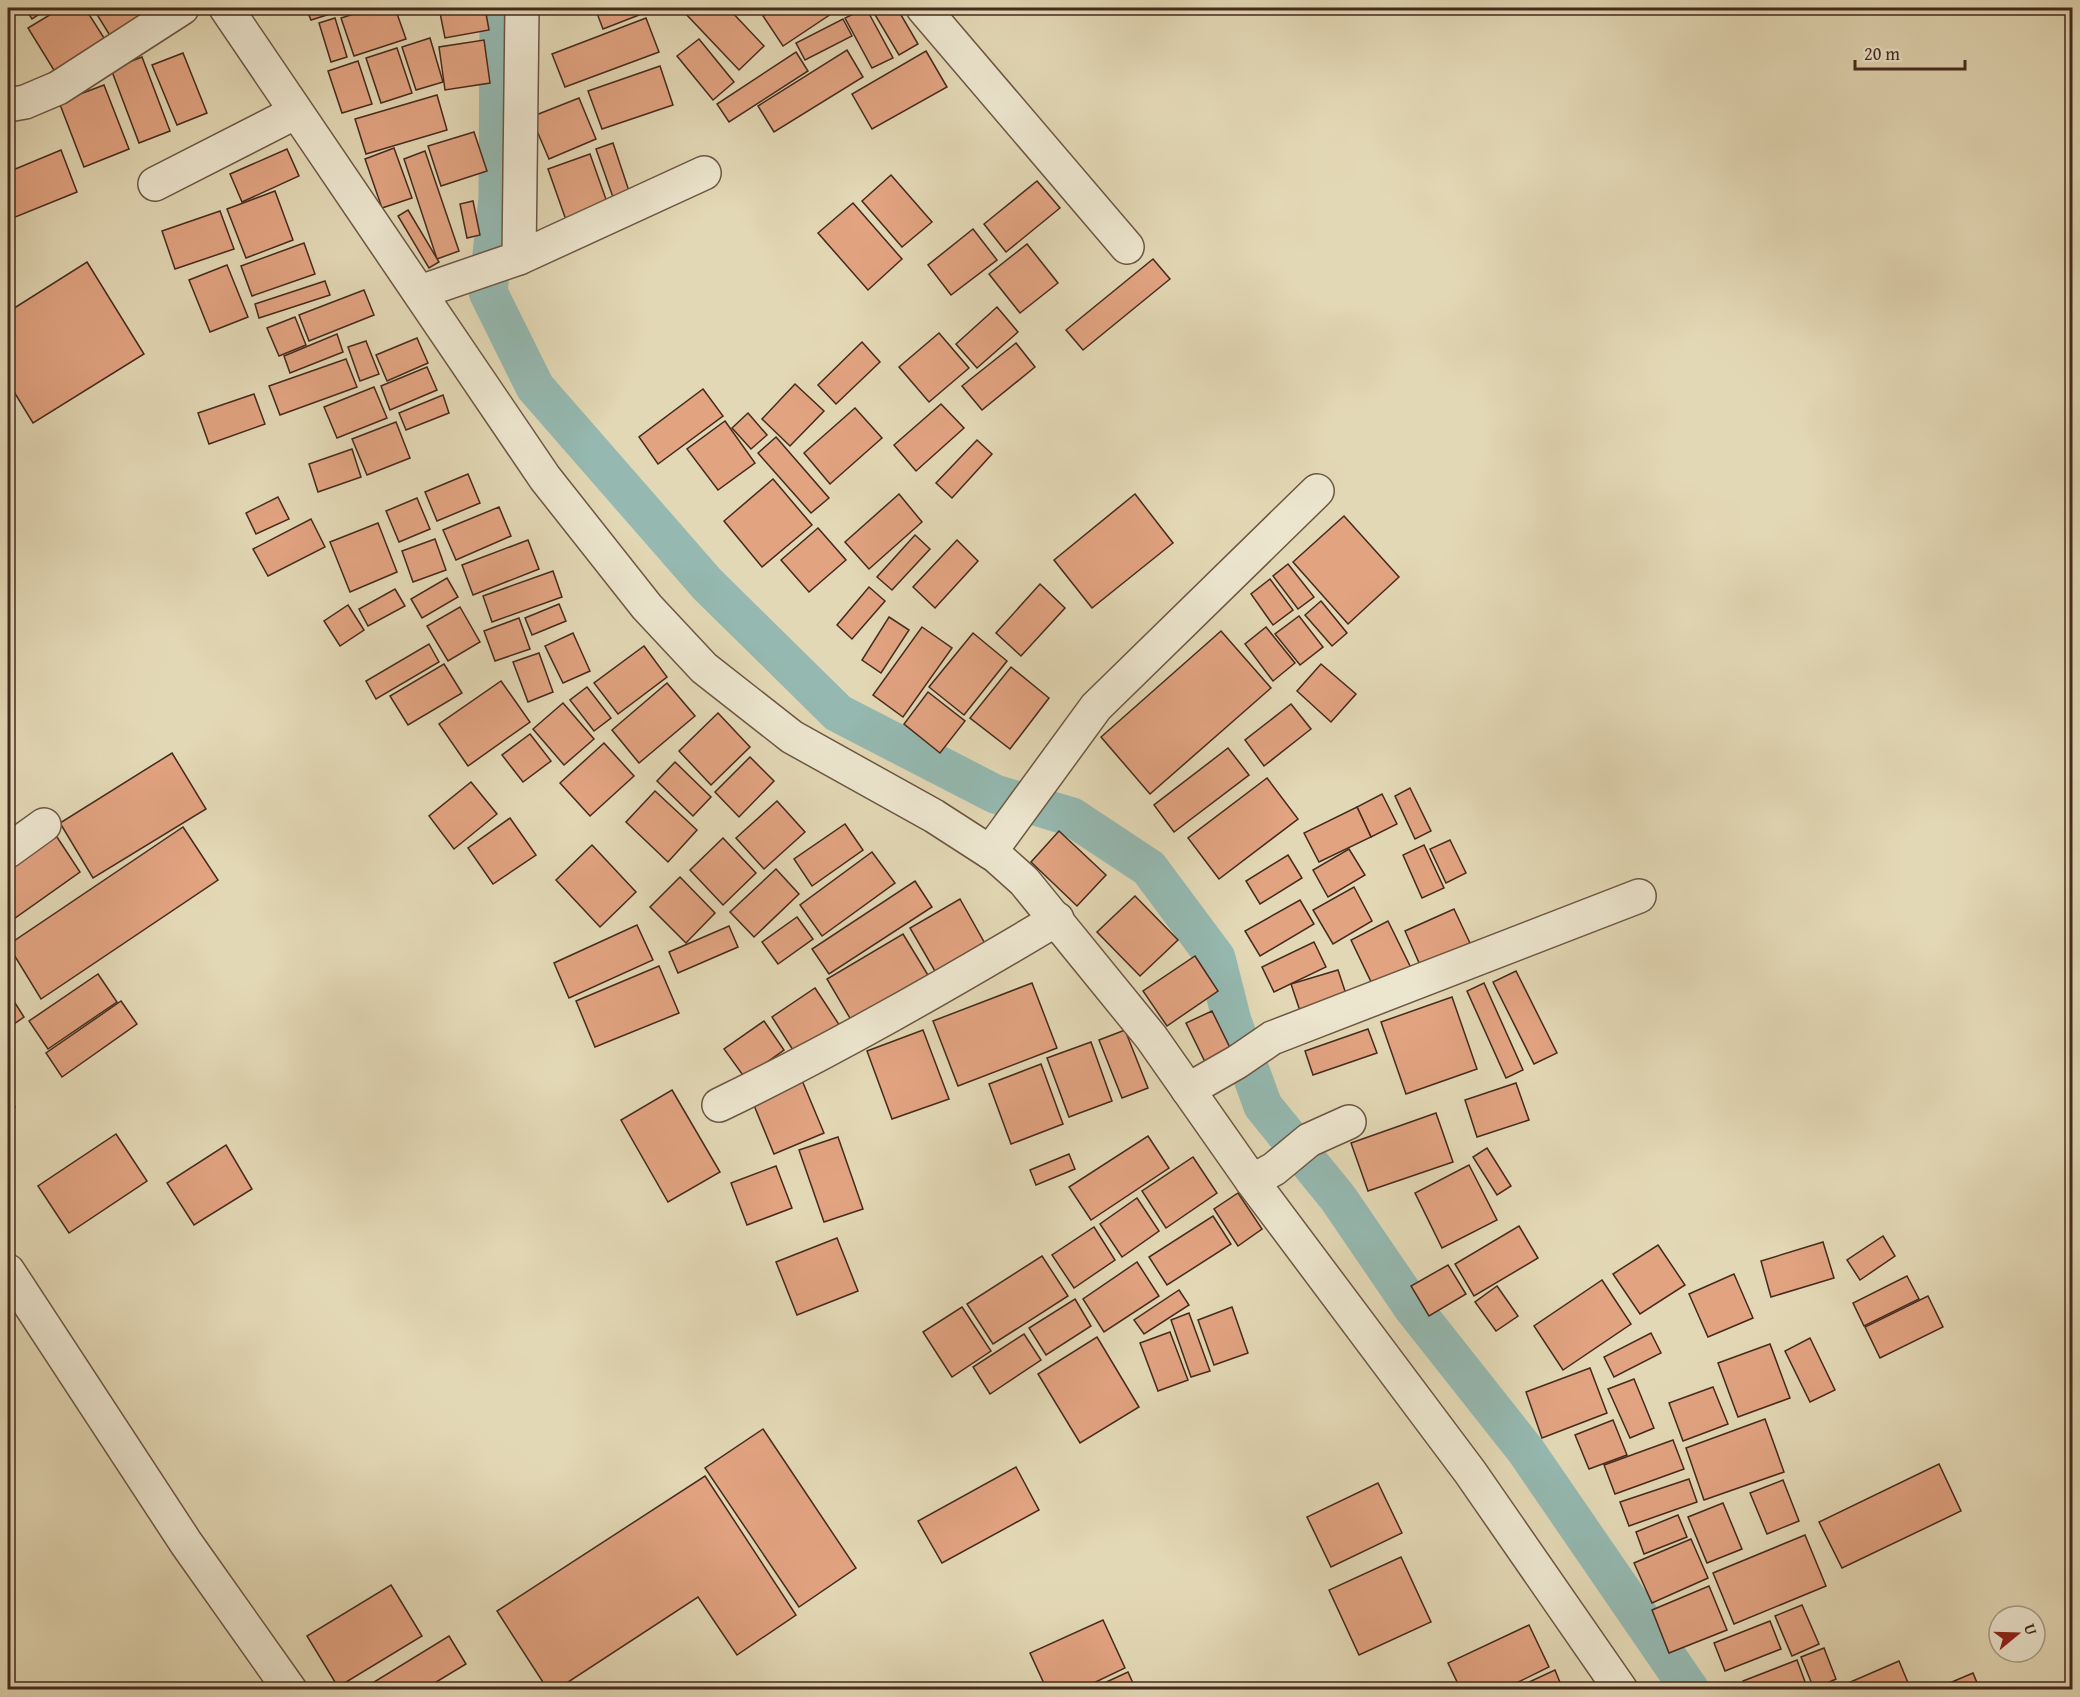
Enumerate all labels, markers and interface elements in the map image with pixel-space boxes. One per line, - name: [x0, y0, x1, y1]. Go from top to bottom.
- scale bar: [1855, 33, 1964, 71]
- text: 20 m: [1864, 40, 1900, 67]
- north arrow: [1987, 1604, 2047, 1664]
- text: U: [2018, 1620, 2044, 1638]

